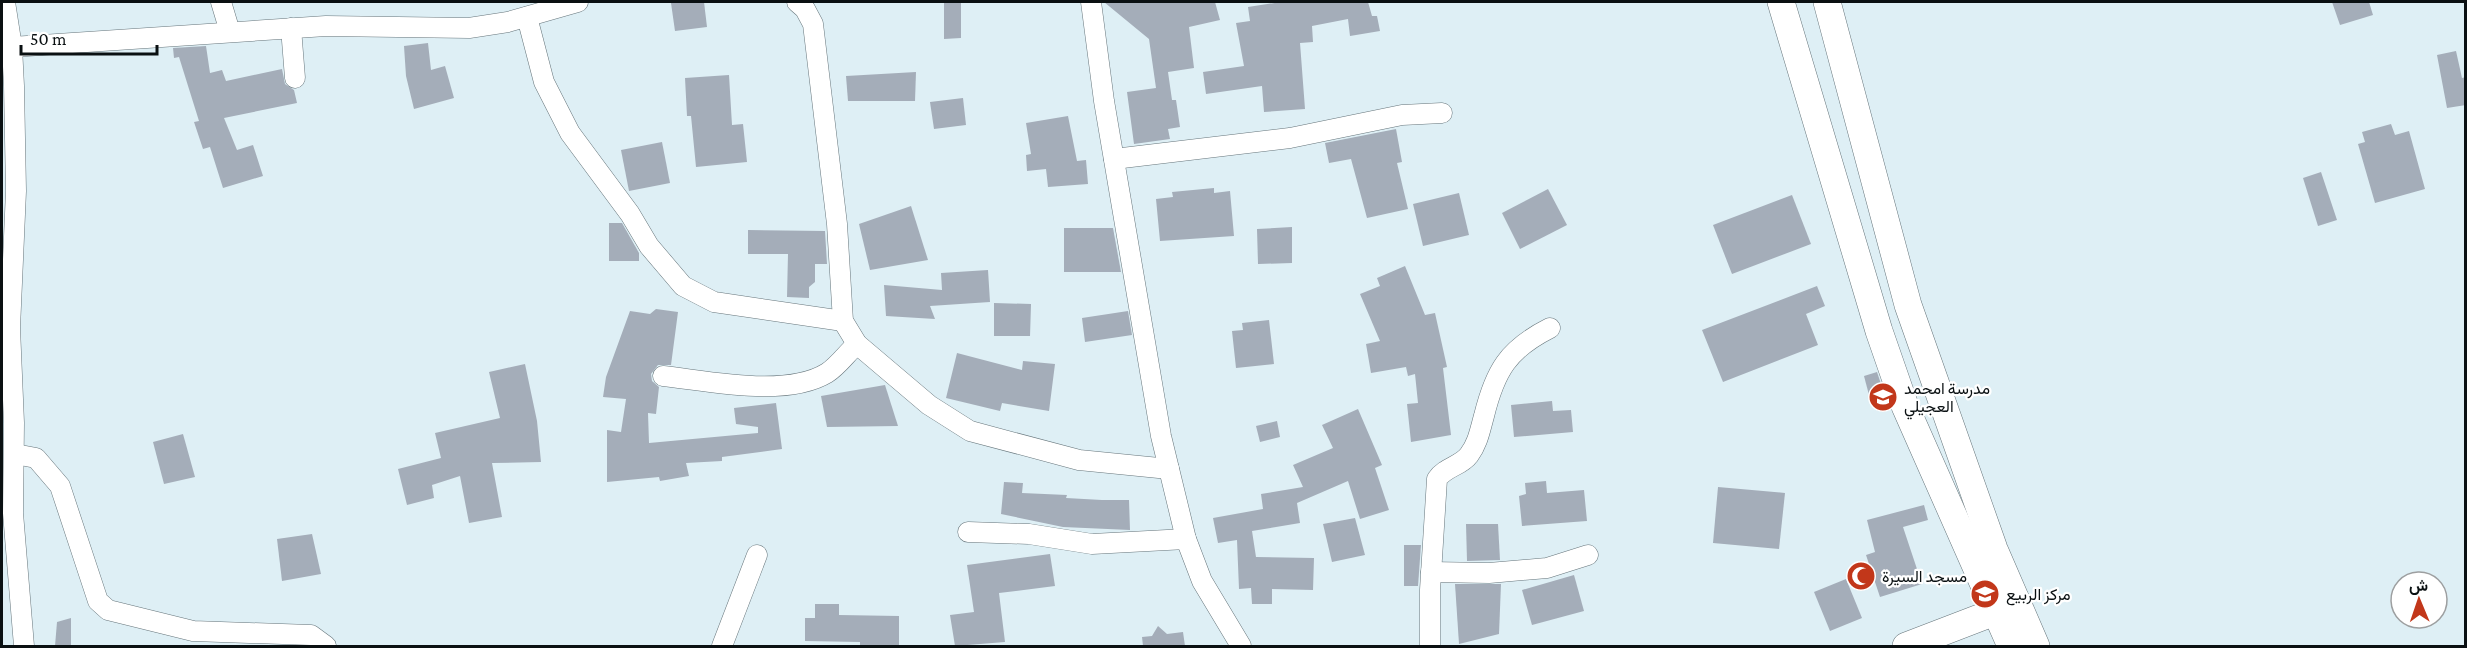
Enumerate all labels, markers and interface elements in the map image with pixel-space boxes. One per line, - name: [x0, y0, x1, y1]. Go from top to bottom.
- scale bar: [21, 18, 158, 56]
- text: 50 m: [30, 29, 67, 49]
- place label: مدرسة امحمد العجيلي: [1904, 380, 1990, 420]
- school or university icon: مدرسة امحمد العجيلي: [1867, 381, 1899, 413]
- mosque icon: مسجد السيرة: [1845, 560, 1877, 592]
- place label: مسجد السيرة: [1882, 568, 1967, 587]
- north arrow: [2389, 570, 2449, 630]
- text: ش: [2409, 577, 2428, 595]
- school or university icon: مركز الربيع: [1969, 578, 2001, 610]
- place label: مركز الربيع: [2006, 586, 2071, 606]

